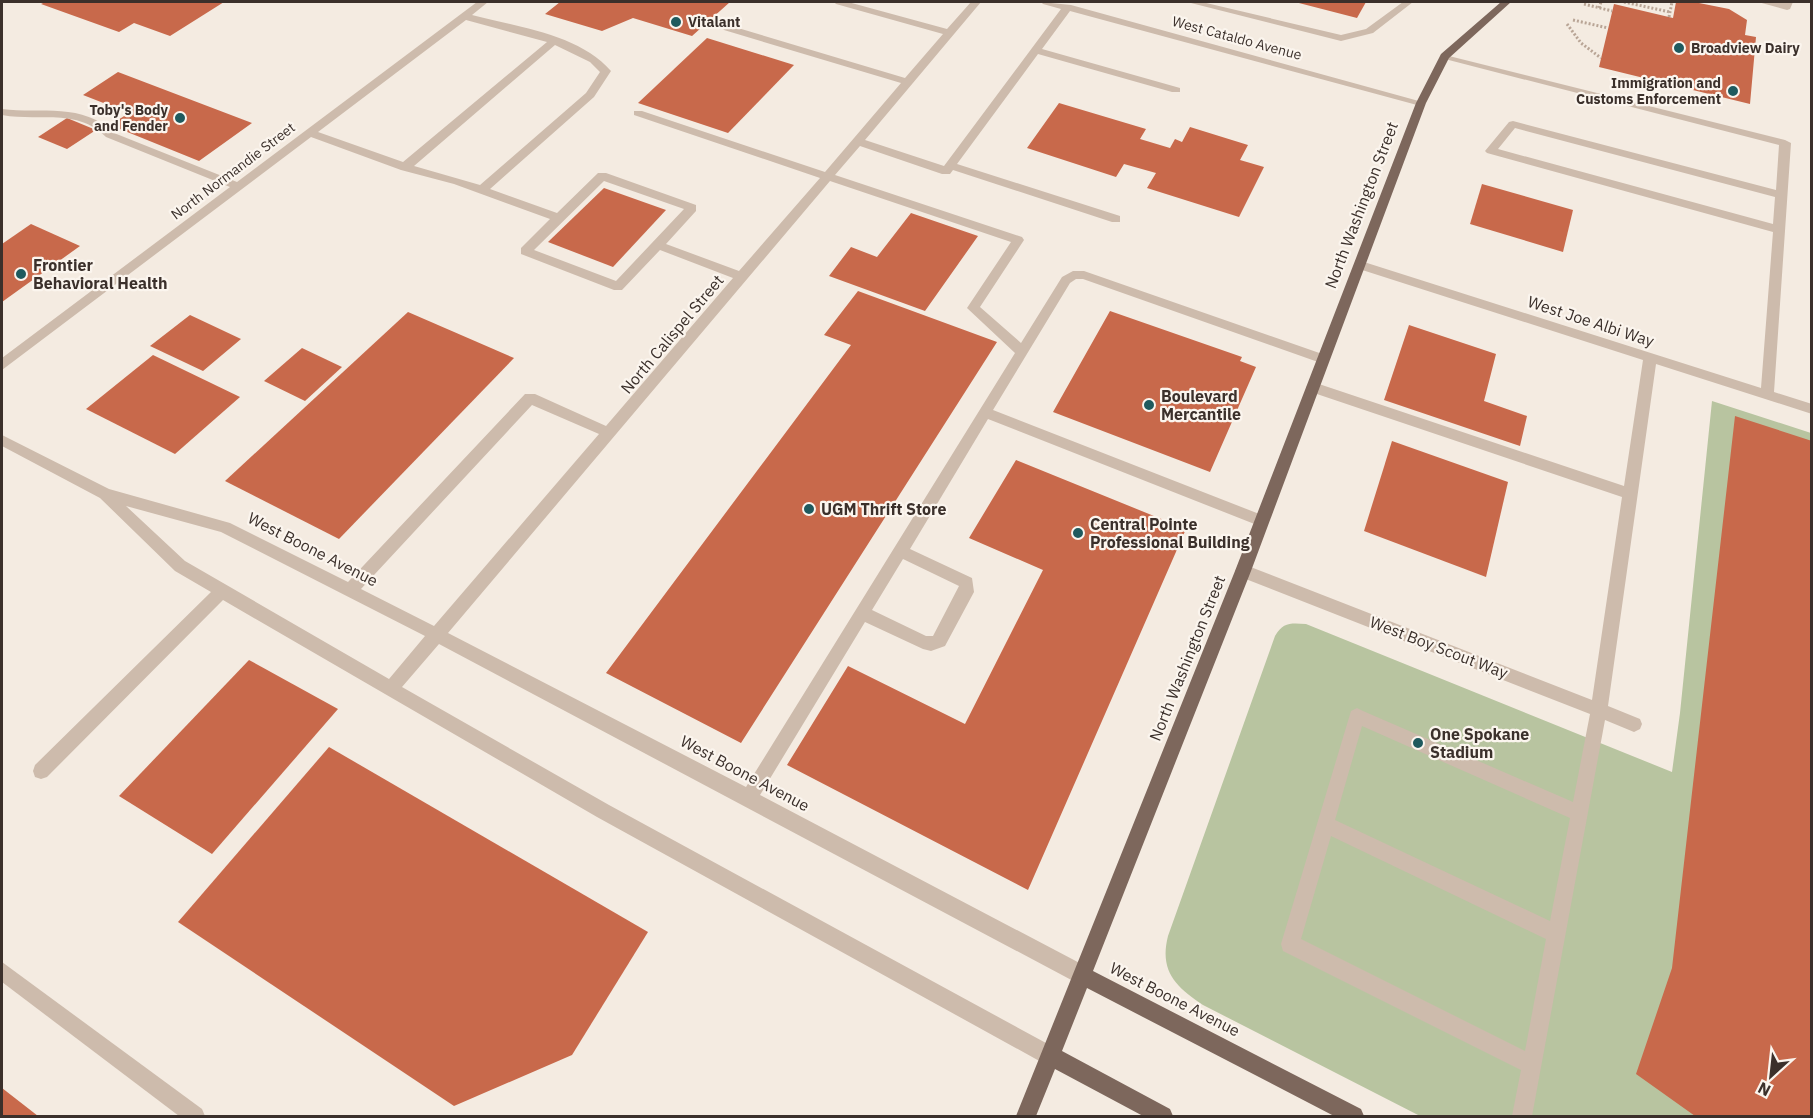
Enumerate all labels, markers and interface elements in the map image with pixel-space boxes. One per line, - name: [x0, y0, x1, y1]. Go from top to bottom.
- street label: West Cataldo Avenue: [1170, 12, 1304, 64]
- place label: Vitalant: [688, 13, 740, 31]
- marker: Vitalant: [669, 15, 683, 29]
- place label: Broadview Dairy: [1691, 39, 1800, 57]
- marker: Broadview Dairy: [1672, 41, 1686, 55]
- place label: Immigration and Customs Enforcement: [1576, 74, 1721, 108]
- marker: Immigration and Customs Enforcement: [1726, 84, 1740, 98]
- place label: Toby's Body and Fender: [89, 101, 169, 135]
- marker: Toby's Body and Fender: [173, 111, 187, 125]
- street label: North Normandie Street: [167, 118, 299, 224]
- street label: North Washington Street: [1320, 119, 1402, 291]
- place label: Frontier Behavioral Health: [33, 255, 167, 293]
- marker: Frontier Behavioral Health: [14, 267, 28, 281]
- street label: North Calispel Street: [616, 270, 728, 398]
- street label: West Joe Albi Way: [1525, 291, 1657, 351]
- place label: Boulevard Mercantile: [1161, 386, 1241, 424]
- marker: Boulevard Mercantile: [1142, 398, 1156, 412]
- place label: UGM Thrift Store: [821, 499, 946, 519]
- marker: UGM Thrift Store: [802, 502, 816, 516]
- street label: West Boone Avenue: [245, 508, 382, 591]
- place label: Central Pointe Professional Building: [1090, 514, 1250, 552]
- marker: Central Pointe Professional Building: [1071, 526, 1085, 540]
- street label: North Washington Street: [1145, 572, 1229, 744]
- street label: West Boy Scout Way: [1367, 611, 1511, 683]
- place label: One Spokane Stadium: [1430, 724, 1529, 762]
- street label: West Boone Avenue: [677, 731, 813, 816]
- marker: One Spokane Stadium: [1411, 736, 1425, 750]
- street label: West Boone Avenue: [1107, 958, 1244, 1041]
- north arrow: [1741, 1046, 1801, 1106]
- text: N: [1754, 1078, 1774, 1101]

